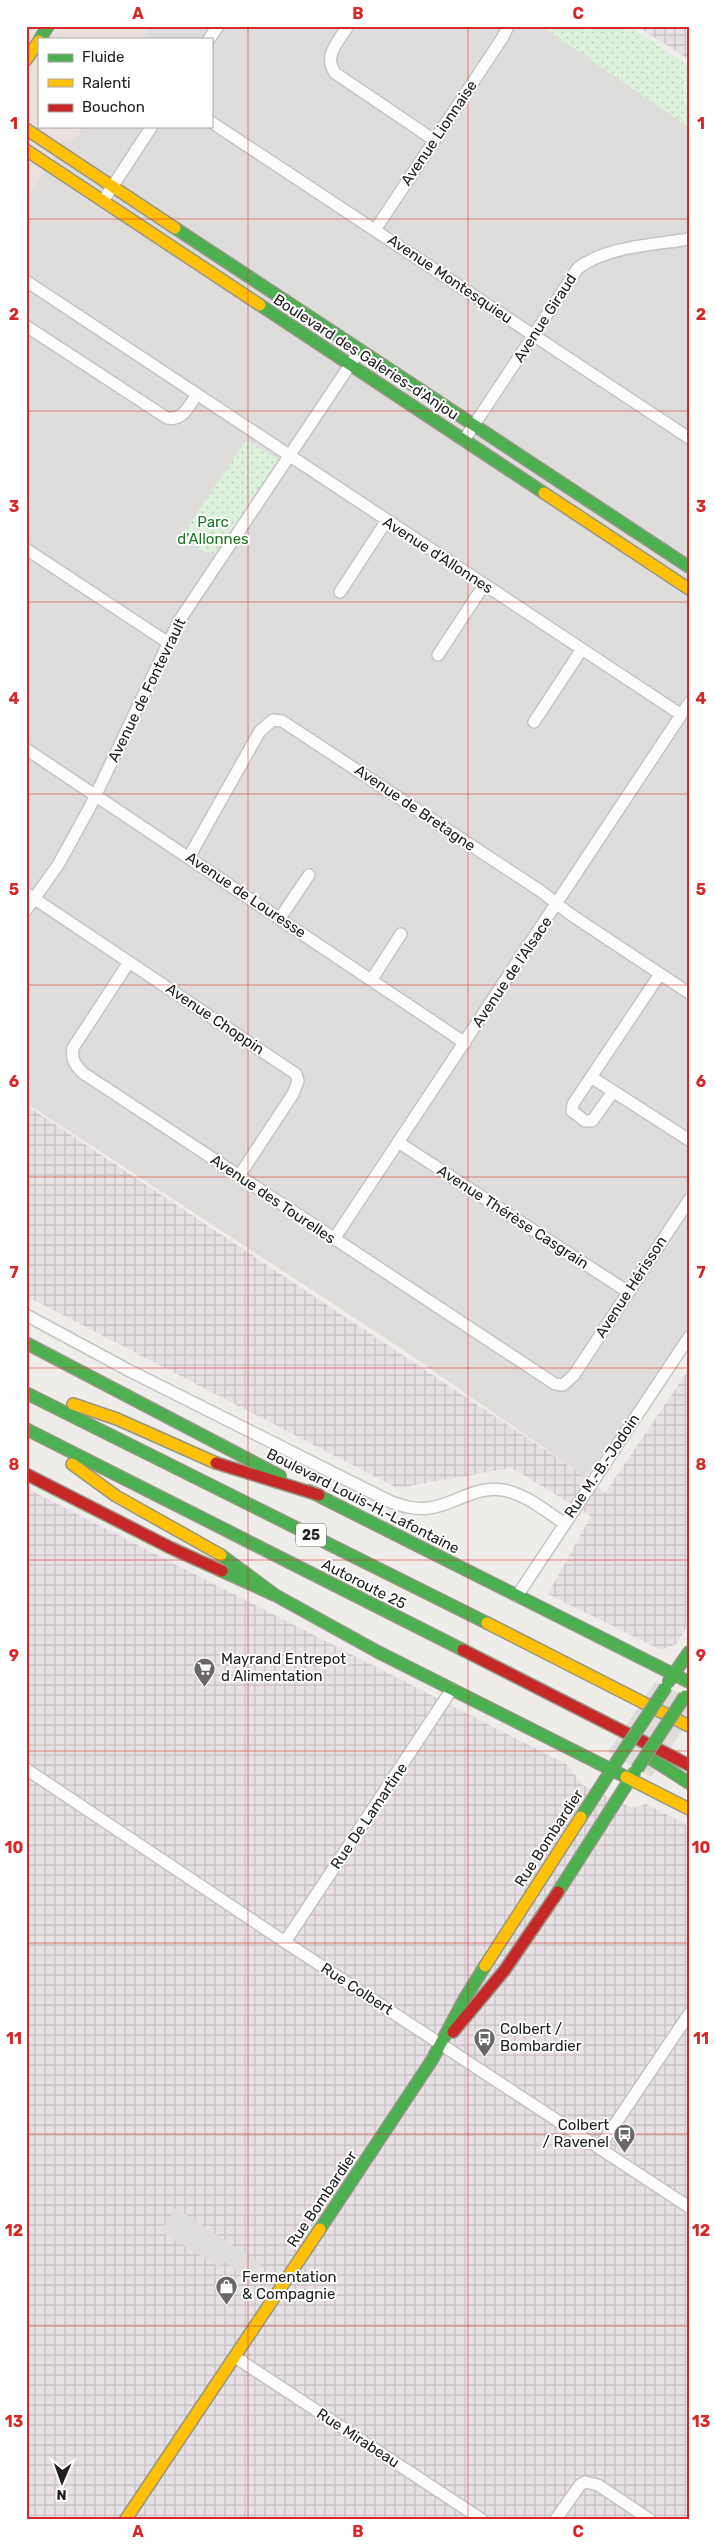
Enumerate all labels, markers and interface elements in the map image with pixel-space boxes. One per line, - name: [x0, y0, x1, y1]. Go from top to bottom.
- text: A: [132, 4, 144, 23]
- text: B: [352, 4, 364, 23]
- text: C: [572, 4, 584, 23]
- legend: [38, 38, 212, 128]
- text: Fluide: [82, 48, 124, 66]
- text: Ralenti: [82, 74, 131, 92]
- street label: Avenue Lionnaise: [397, 77, 481, 189]
- text: Bouchon: [82, 98, 145, 116]
- text: 1: [10, 114, 18, 133]
- text: 1: [697, 114, 705, 133]
- street label: Avenue Montesquieu: [384, 231, 516, 327]
- street label: Avenue Giraud: [510, 270, 580, 366]
- street label: Boulevard des Galeries-d'Anjou: [270, 290, 462, 424]
- text: 2: [9, 305, 19, 324]
- text: 2: [696, 305, 706, 324]
- text: 3: [9, 497, 19, 516]
- text: 3: [696, 497, 706, 516]
- park label: Parc d'Allonnes: [177, 513, 249, 548]
- street label: Avenue d'Allonnes: [380, 513, 497, 597]
- street label: Avenue de Fontevrault: [104, 615, 190, 765]
- text: 4: [9, 689, 20, 708]
- text: 4: [696, 689, 707, 708]
- street label: Avenue de Bretagne: [351, 761, 479, 855]
- street label: Avenue de Louresse: [183, 848, 309, 942]
- text: 5: [9, 880, 19, 899]
- text: 5: [696, 880, 706, 899]
- street label: Avenue de l'Alsace: [468, 913, 556, 1031]
- street label: Avenue Choppin: [162, 980, 268, 1058]
- text: 6: [9, 1072, 19, 1091]
- text: 6: [696, 1072, 706, 1091]
- street label: Avenue des Tourelles: [207, 1151, 339, 1248]
- street label: Avenue Thérèse Casgrain: [434, 1161, 592, 1273]
- street label: Avenue Hérisson: [591, 1233, 671, 1341]
- text: 7: [9, 1263, 19, 1282]
- text: 7: [696, 1263, 706, 1282]
- street label: Rue M.-B.-Jodoin: [561, 1411, 643, 1521]
- street label: Boulevard Louis-H.-Lafontaine: [264, 1444, 462, 1558]
- text: 8: [9, 1455, 20, 1474]
- text: 8: [696, 1455, 707, 1474]
- road number: 25: [296, 1524, 326, 1546]
- street label: Autoroute 25: [319, 1555, 409, 1613]
- text: 9: [9, 1646, 19, 1665]
- text: 9: [696, 1646, 706, 1665]
- place label: Mayrand Entrepot d Alimentation: [221, 1650, 346, 1685]
- supermarket icon: Mayrand Entrepot d Alimentation: [193, 1656, 217, 1687]
- street label: Rue De Lamartine: [327, 1759, 411, 1873]
- street label: Rue Bombardier: [511, 1786, 587, 1890]
- text: 10: [5, 1838, 24, 1857]
- text: 10: [692, 1838, 711, 1857]
- street label: Rue Colbert: [318, 1959, 396, 2019]
- place label: Colbert / Bombardier: [500, 2020, 582, 2055]
- bus stop icon: Colbert / Bombardier: [472, 2026, 496, 2057]
- text: 11: [6, 2029, 22, 2048]
- text: 11: [693, 2029, 709, 2048]
- place label: Colbert / Ravenel: [543, 2116, 609, 2151]
- bus stop icon: Colbert / Ravenel: [613, 2122, 637, 2153]
- street label: Rue Bombardier: [283, 2147, 361, 2251]
- text: 12: [5, 2221, 23, 2240]
- text: 12: [692, 2221, 710, 2240]
- place label: Fermentation & Compagnie: [242, 2268, 337, 2303]
- shop icon: Fermentation & Compagnie: [214, 2274, 238, 2305]
- street label: Rue Mirabeau: [313, 2405, 403, 2471]
- text: 13: [5, 2412, 23, 2431]
- text: 13: [692, 2412, 710, 2431]
- north arrow: [38, 2458, 88, 2508]
- text: N: [56, 2486, 67, 2503]
- text: A: [132, 2522, 144, 2541]
- text: B: [352, 2522, 364, 2541]
- text: C: [572, 2522, 584, 2541]

